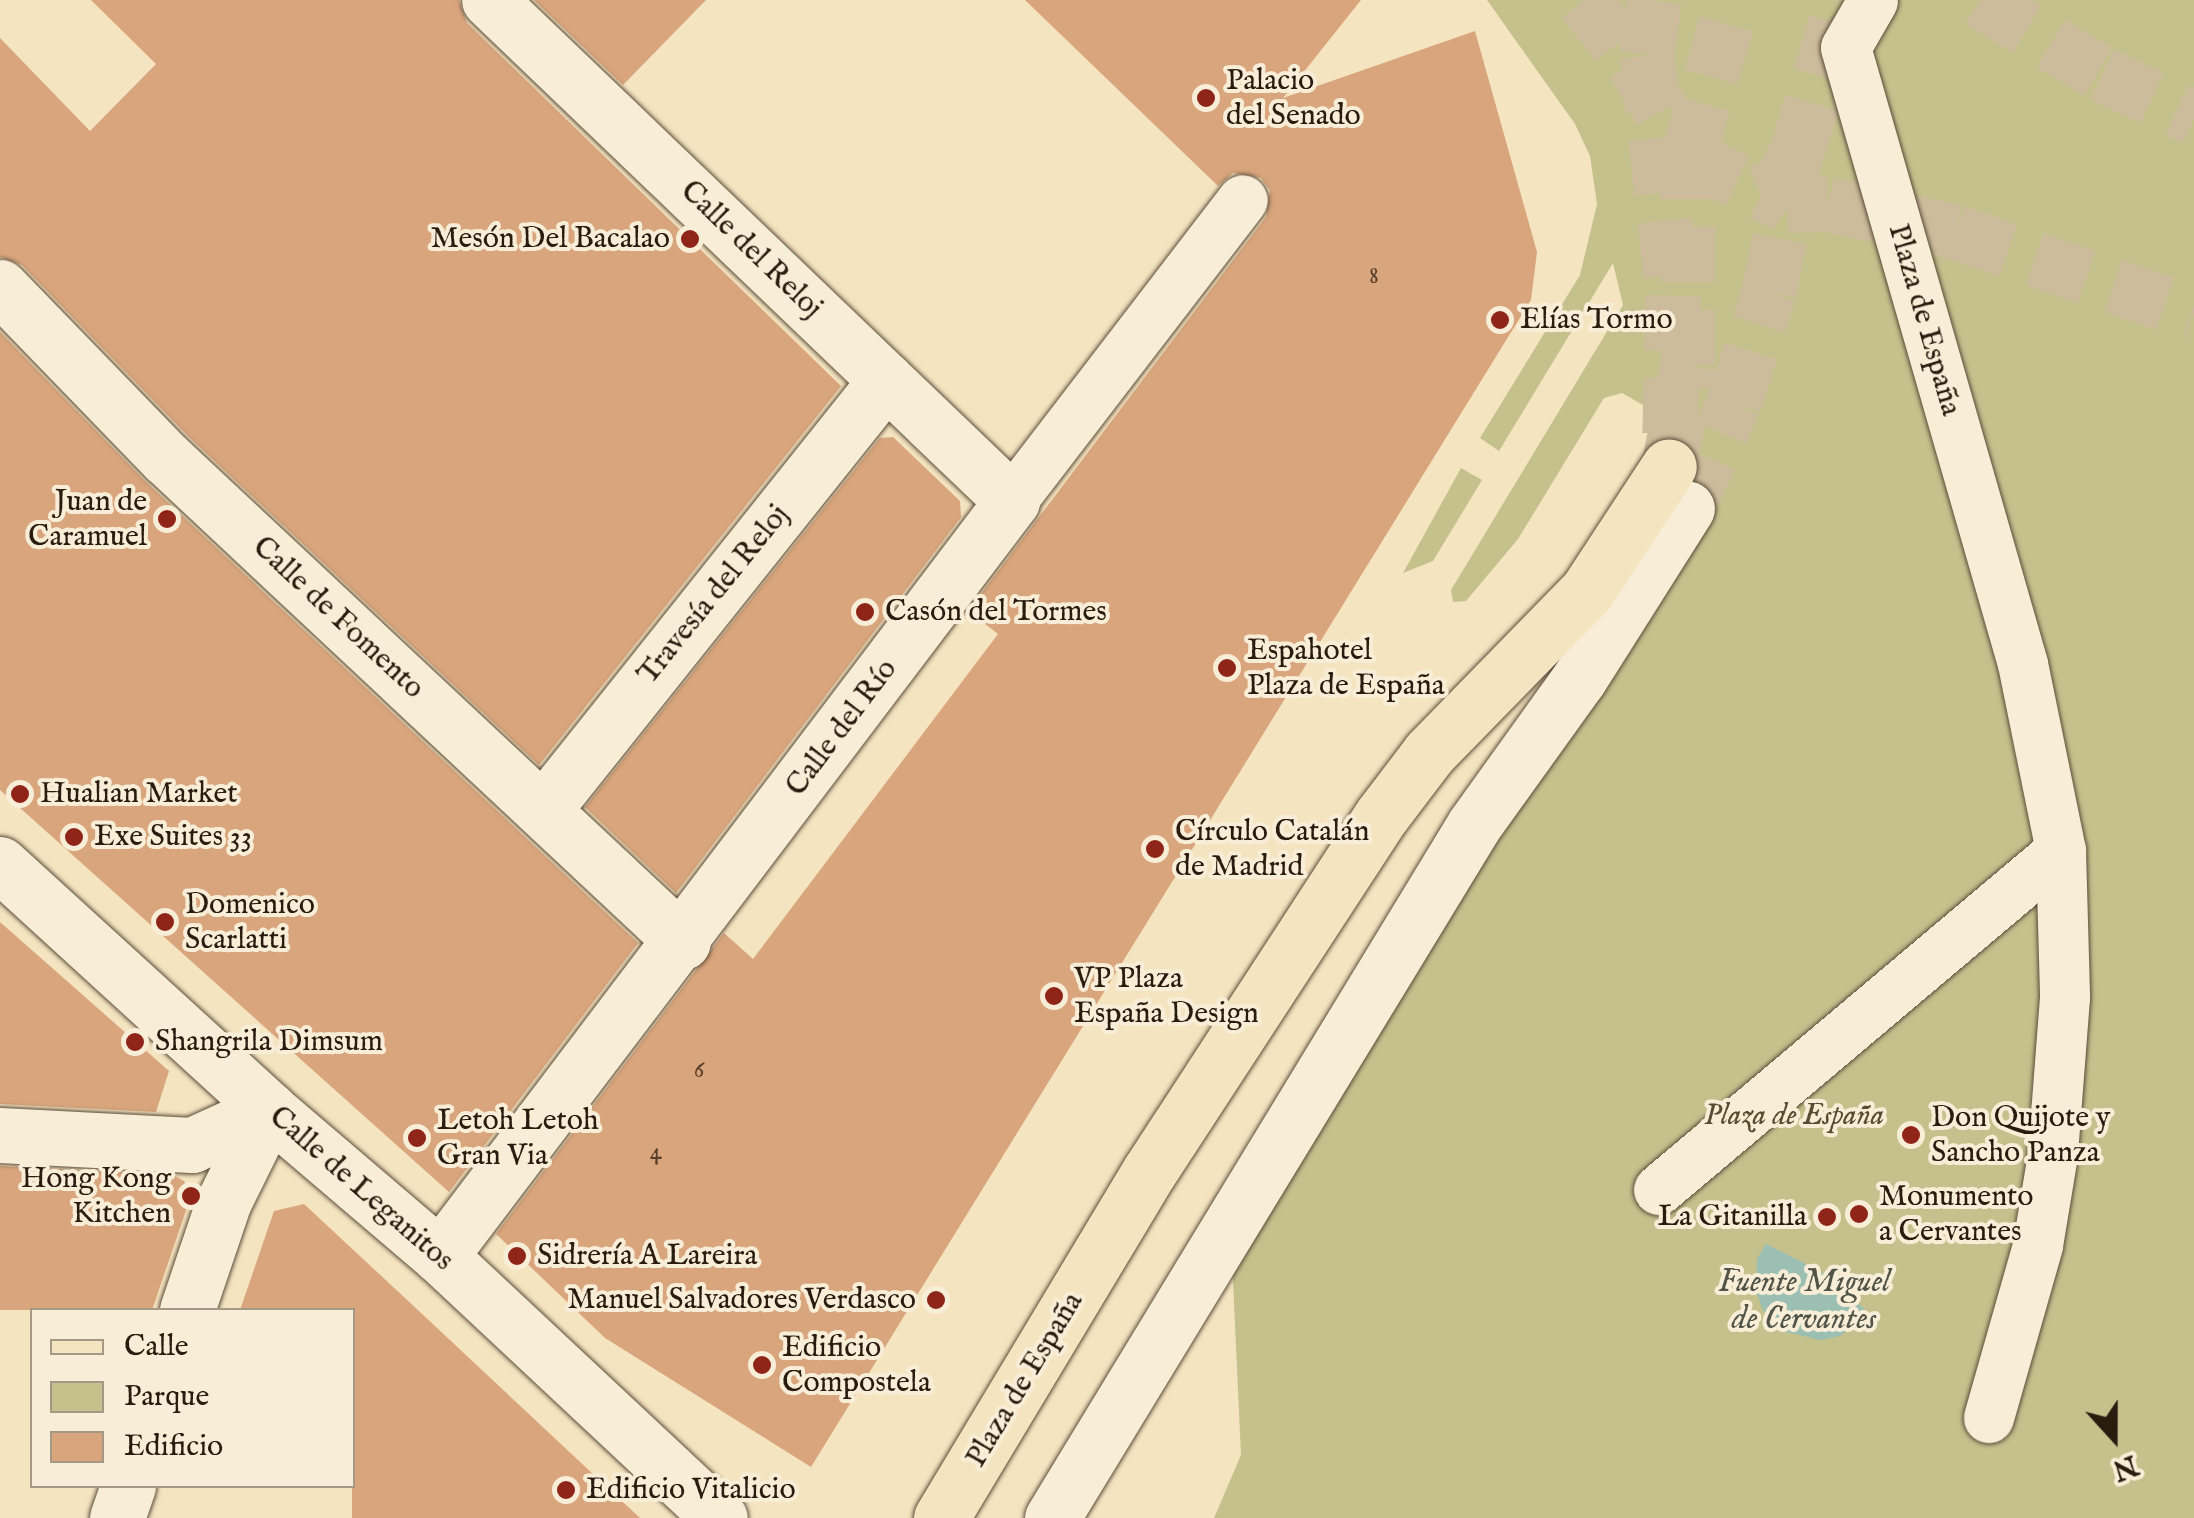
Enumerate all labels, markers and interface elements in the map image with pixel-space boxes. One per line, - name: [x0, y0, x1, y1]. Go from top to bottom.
- place label: Palacio del Senado: [1226, 63, 1361, 134]
- marker: Palacio del Senado: [1195, 87, 1217, 109]
- street label: Calle del Reloj: [673, 173, 829, 327]
- street label: Plaza de España: [1879, 220, 1969, 420]
- place label: Mesón Del Bacalao: [431, 221, 670, 257]
- marker: Mesón Del Bacalao: [679, 228, 701, 250]
- house number: 8: [1369, 261, 1379, 291]
- place label: Elías Tormo: [1520, 302, 1673, 338]
- marker: Elías Tormo: [1489, 309, 1511, 331]
- place label: Juan de Caramuel: [28, 484, 147, 554]
- street label: Travesía del Reloj: [631, 498, 797, 692]
- marker: Juan de Caramuel: [156, 508, 178, 530]
- street label: Calle de Fomento: [245, 529, 431, 707]
- place label: Casón del Tormes: [885, 594, 1107, 630]
- marker: Casón del Tormes: [854, 601, 876, 623]
- place label: Espahotel Plaza de España: [1247, 633, 1445, 704]
- street label: Calle del Río: [779, 652, 905, 804]
- marker: Espahotel Plaza de España: [1216, 657, 1238, 679]
- place label: Hualian Market: [40, 776, 238, 812]
- marker: Hualian Market: [9, 783, 31, 805]
- place label: Círculo Catalán de Madrid: [1175, 814, 1369, 884]
- place label: Exe Suites 33: [94, 819, 252, 855]
- marker: Exe Suites 33: [63, 826, 85, 848]
- marker: Círculo Catalán de Madrid: [1144, 838, 1166, 860]
- place label: Domenico Scarlatti: [185, 887, 315, 958]
- marker: Domenico Scarlatti: [154, 911, 176, 933]
- place label: VP Plaza España Design: [1074, 961, 1259, 1032]
- marker: VP Plaza España Design: [1043, 985, 1065, 1007]
- place label: Shangrila Dimsum: [155, 1024, 383, 1060]
- marker: Shangrila Dimsum: [124, 1031, 146, 1053]
- house number: 6: [694, 1055, 704, 1085]
- park label: Plaza de España: [1704, 1098, 1884, 1134]
- street label: Calle de Leganitos: [261, 1099, 461, 1279]
- place label: Don Quijote y Sancho Panza: [1931, 1100, 2110, 1170]
- place label: Letoh Letoh Gran Via: [437, 1103, 599, 1174]
- marker: Don Quijote y Sancho Panza: [1900, 1124, 1922, 1146]
- marker: Letoh Letoh Gran Via: [406, 1127, 428, 1149]
- house number: 4: [650, 1137, 662, 1167]
- place label: Hong Kong Kitchen: [21, 1161, 171, 1232]
- place label: Monumento a Cervantes: [1879, 1179, 2033, 1250]
- marker: Hong Kong Kitchen: [180, 1185, 202, 1207]
- place label: La Gitanilla: [1658, 1199, 1807, 1235]
- marker: Monumento a Cervantes: [1848, 1203, 1870, 1225]
- marker: La Gitanilla: [1816, 1206, 1838, 1228]
- place label: Sidrería A Lareira: [537, 1238, 758, 1274]
- marker: Sidrería A Lareira: [506, 1245, 528, 1267]
- water label: Fuente Miguel de Cervantes: [1718, 1265, 1890, 1340]
- place label: Manuel Salvadores Verdasco: [567, 1282, 916, 1318]
- street label: Plaza de España: [959, 1286, 1091, 1474]
- marker: Manuel Salvadores Verdasco: [925, 1289, 947, 1311]
- legend: [30, 1308, 355, 1488]
- text: Calle: [124, 1328, 188, 1366]
- place label: Edificio Compostela: [782, 1330, 931, 1400]
- marker: Edificio Compostela: [751, 1354, 773, 1376]
- text: Parque: [124, 1378, 209, 1416]
- north arrow: [2064, 1388, 2164, 1488]
- text: Edificio: [124, 1428, 223, 1466]
- text: N: [2107, 1446, 2143, 1487]
- place label: Edificio Vitalicio: [586, 1472, 796, 1508]
- marker: Edificio Vitalicio: [555, 1479, 577, 1501]

